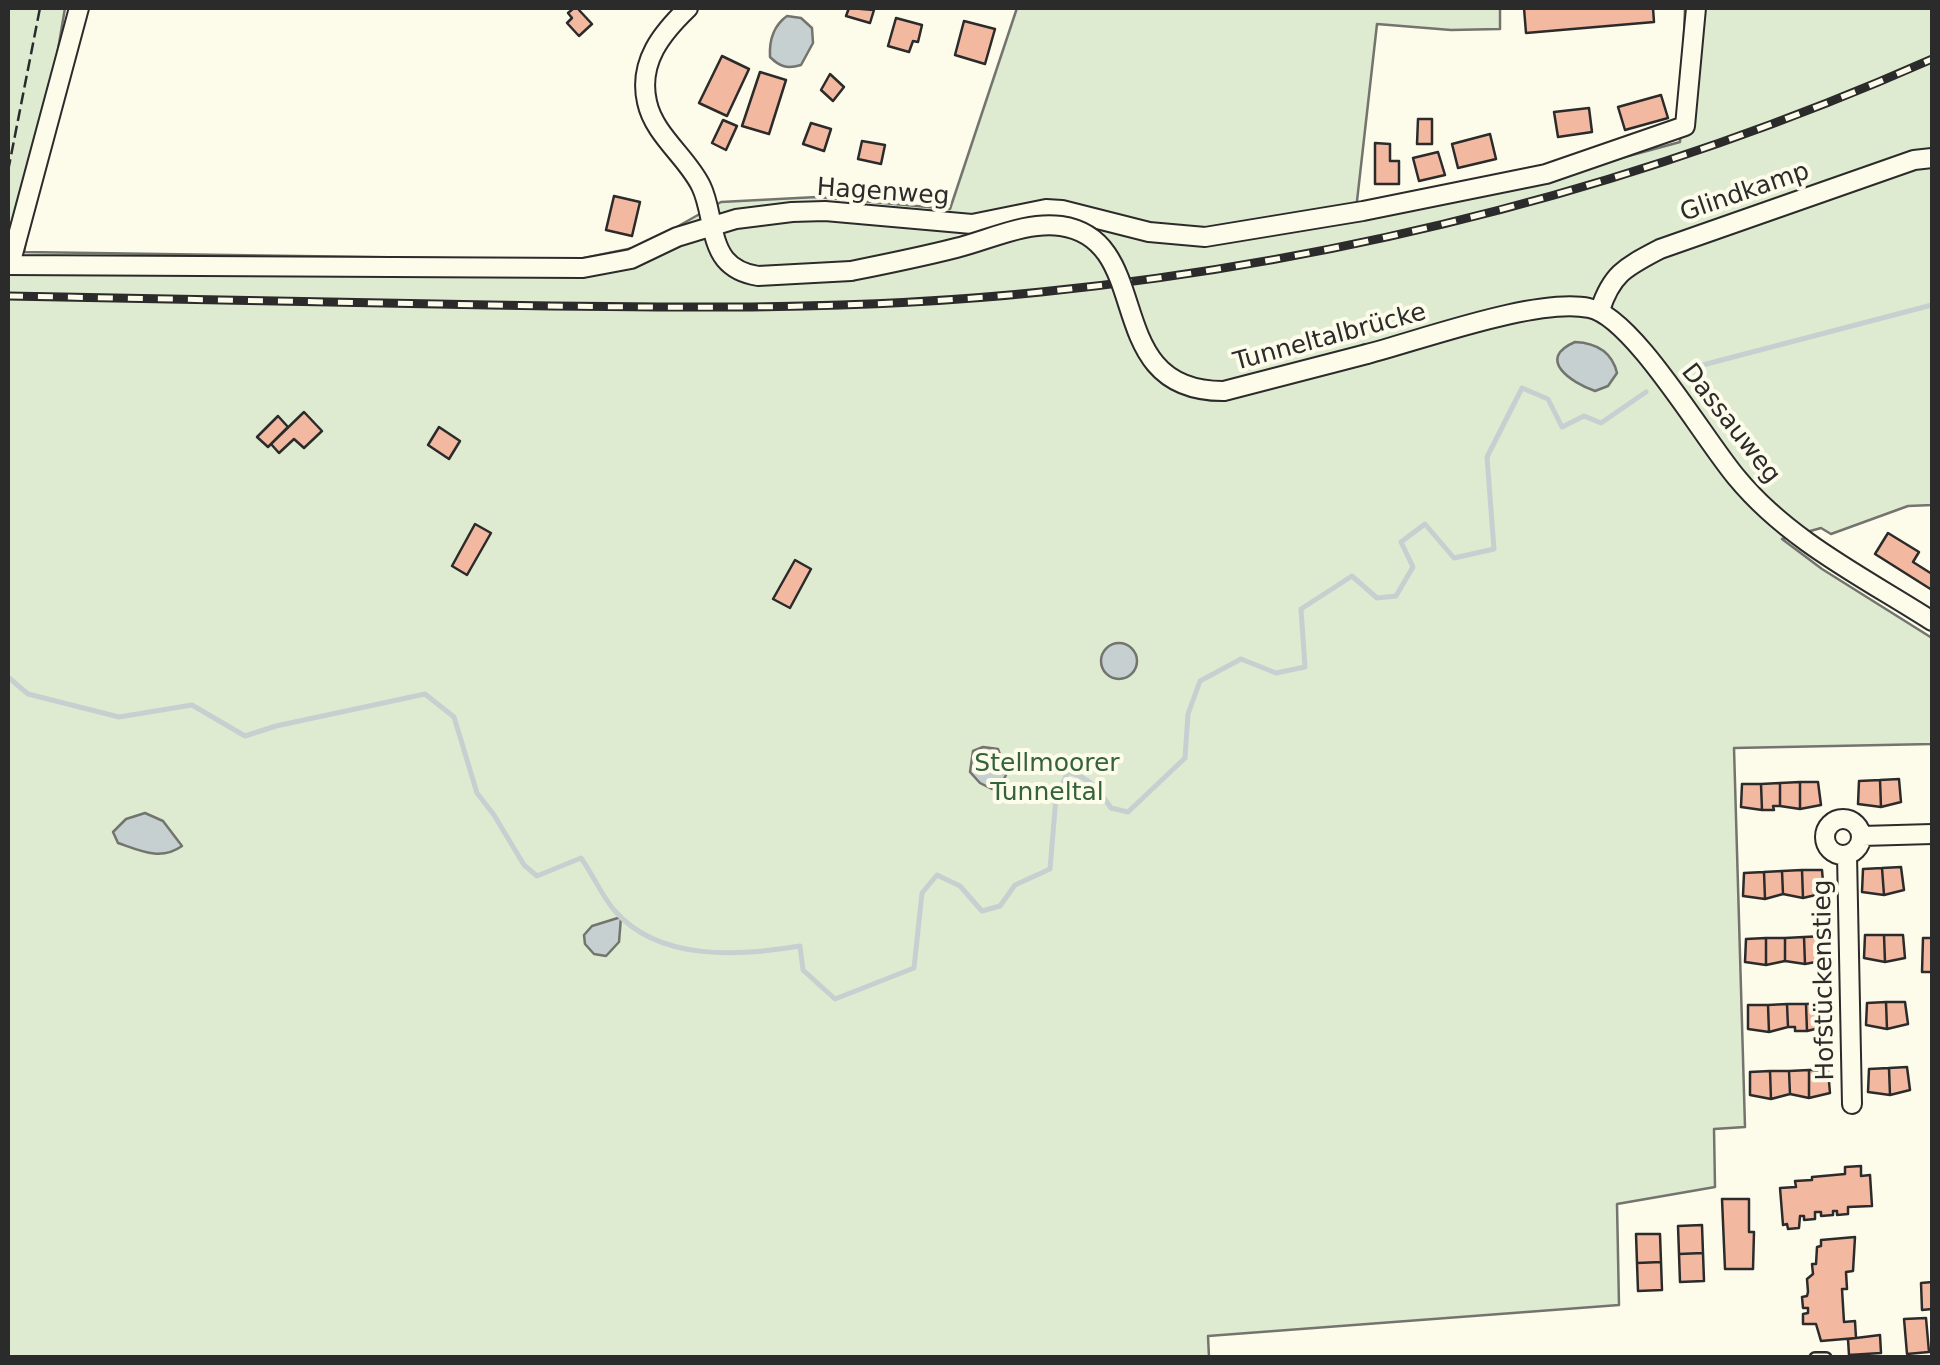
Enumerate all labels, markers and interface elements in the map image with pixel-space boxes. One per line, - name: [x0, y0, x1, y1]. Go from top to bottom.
- street label: Glindkamp: [1677, 157, 1813, 229]
- street label: Hagenweg: [816, 173, 950, 213]
- street label: Tunneltalbrücke: [1230, 298, 1430, 378]
- street label: Dassauweg: [1674, 358, 1786, 490]
- park label: Stellmoorer Tunneltal: [974, 749, 1120, 808]
- street label: Hofstückenstieg: [1808, 879, 1842, 1081]

